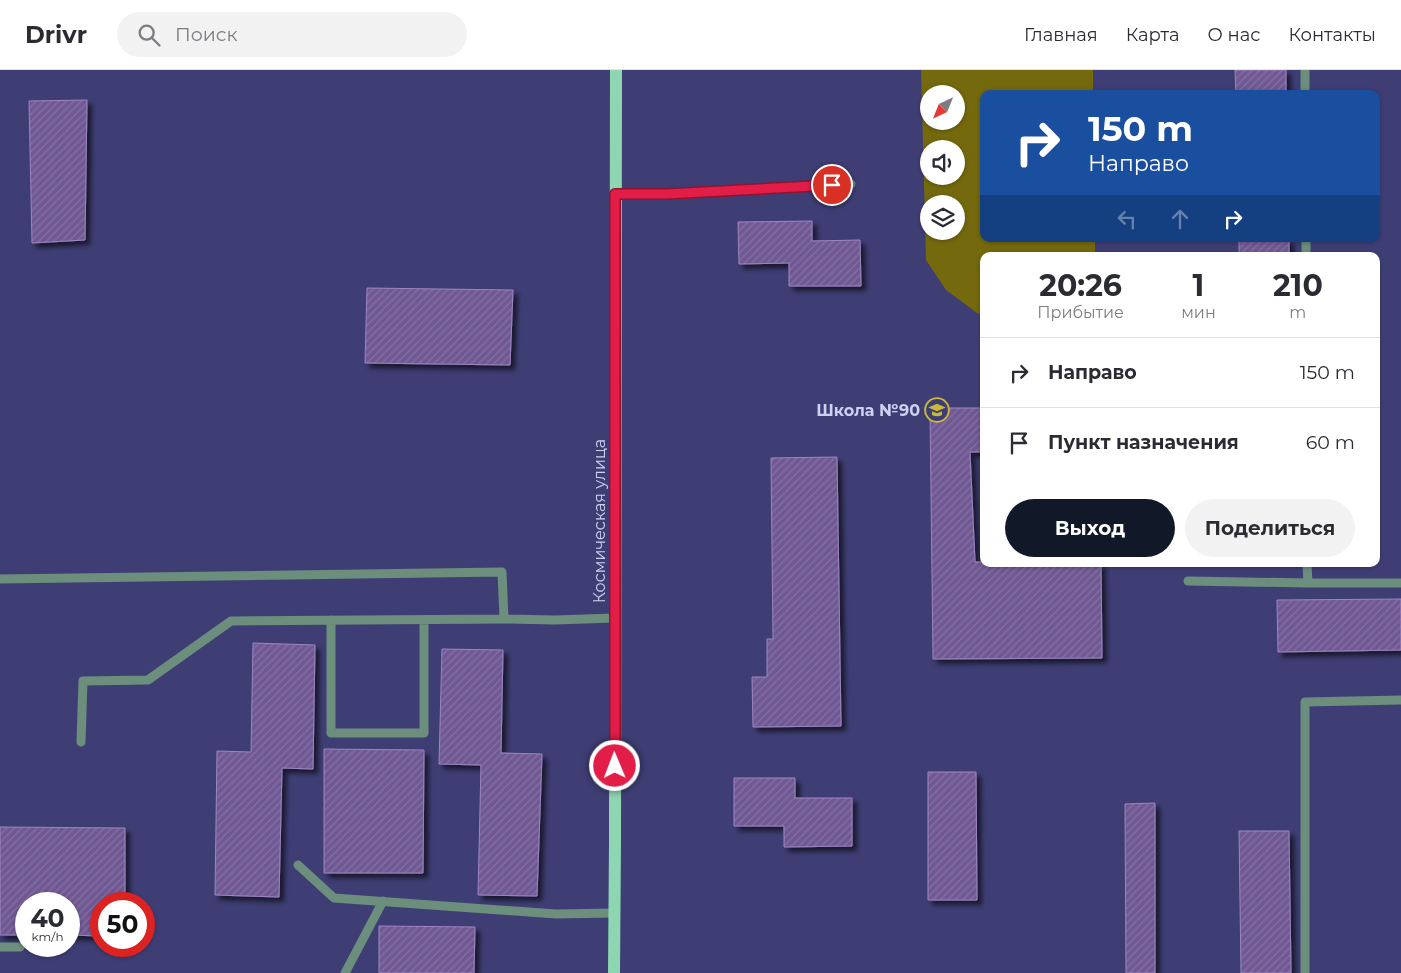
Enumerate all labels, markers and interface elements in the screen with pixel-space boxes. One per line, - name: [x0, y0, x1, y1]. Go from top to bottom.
- search box: [117, 12, 467, 57]
- text: Drivr: [25, 20, 87, 49]
- icon: search: [135, 21, 163, 49]
- text: Поиск: [175, 23, 238, 46]
- text: Главная: [1024, 24, 1098, 46]
- text: Карта: [1126, 24, 1180, 46]
- text: О нас: [1208, 24, 1260, 46]
- text: Контакты: [1288, 24, 1376, 46]
- north arrow: [920, 85, 965, 130]
- map controls: [920, 85, 965, 240]
- text: 150 m: [1088, 107, 1193, 150]
- icon: right: [1005, 110, 1070, 175]
- button: sound: [920, 140, 965, 185]
- text: Направо: [1088, 150, 1189, 177]
- pin: [811, 164, 853, 206]
- icon: arrive: [818, 171, 846, 199]
- button: layers: [920, 195, 965, 240]
- icon: left: [1113, 205, 1141, 233]
- icon: ahead: [1166, 205, 1194, 233]
- icon: right: [1219, 205, 1247, 233]
- text: 20:26: [1039, 267, 1122, 304]
- text: 1: [1193, 267, 1204, 304]
- text: 210: [1273, 267, 1323, 304]
- text: Прибытие: [1037, 303, 1124, 322]
- text: мин: [1181, 303, 1216, 322]
- text: m: [1289, 303, 1306, 322]
- icon: right: [1005, 359, 1033, 387]
- text: Направо: [1048, 361, 1137, 384]
- text: 150 m: [1300, 361, 1355, 384]
- school or university icon: Школа №90: [924, 397, 950, 423]
- place label: Школа №90: [816, 401, 920, 420]
- icon: arrive: [1005, 429, 1033, 457]
- text: Пункт назначения: [1048, 431, 1239, 454]
- text: 60 m: [1306, 431, 1355, 454]
- street label: Космическая улица: [590, 439, 609, 603]
- button: Выход: [1005, 499, 1175, 557]
- button: Поделиться: [1185, 499, 1355, 557]
- position arrow: [588, 739, 640, 791]
- speed limit sign: 50: [90, 892, 155, 957]
- text: 40: [30, 903, 65, 933]
- text: km/h: [31, 929, 64, 944]

